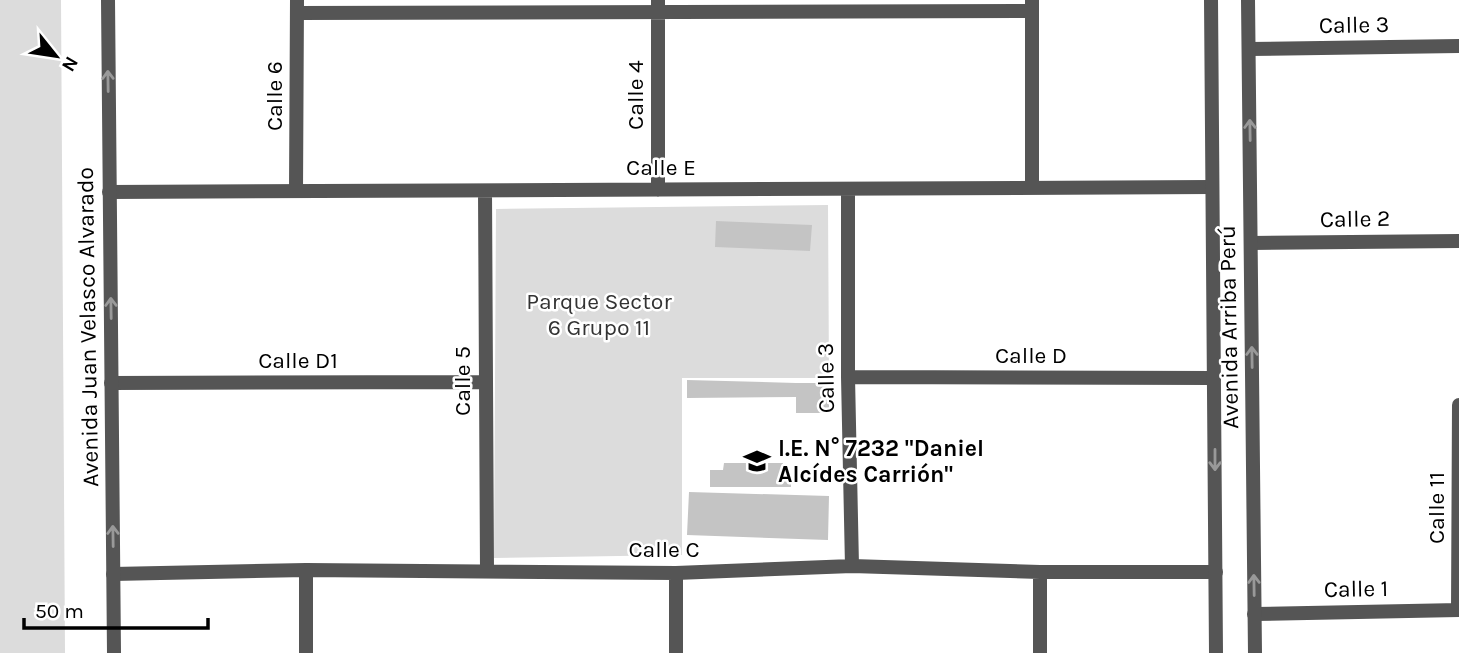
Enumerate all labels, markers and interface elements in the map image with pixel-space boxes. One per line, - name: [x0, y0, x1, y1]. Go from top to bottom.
- street label: Calle 3: [1319, 11, 1389, 39]
- north arrow: [21, 21, 91, 91]
- text: N: [57, 53, 83, 75]
- street label: Calle 4: [622, 60, 649, 130]
- street label: Calle 6: [261, 61, 288, 131]
- one-way arrow: [101, 70, 115, 93]
- one-way arrow: [1243, 119, 1256, 142]
- street label: Calle E: [626, 154, 696, 181]
- street label: Avenida Juan Velasco Alvarado: [72, 167, 104, 487]
- street label: Calle 2: [1320, 205, 1390, 233]
- street label: Avenida Arriba Perú: [1214, 225, 1244, 429]
- park label: Parque Sector 6 Grupo 11: [526, 288, 672, 341]
- one-way arrow: [104, 297, 117, 320]
- street label: Calle D: [995, 342, 1067, 369]
- street label: Calle 3: [812, 343, 840, 413]
- street label: Calle 5: [449, 346, 476, 416]
- one-way arrow: [1245, 346, 1259, 369]
- street label: Calle D1: [258, 347, 338, 374]
- place label: I.E. N° 7232 "Daniel Alcídes Carrión": [778, 435, 984, 488]
- school or university icon: I.E. N° 7232 "Daniel Alcídes Carrión": [742, 446, 772, 476]
- one-way arrow: [1208, 448, 1222, 471]
- street label: Calle 11: [1423, 472, 1450, 544]
- one-way arrow: [106, 525, 120, 548]
- street label: Calle C: [628, 536, 700, 563]
- one-way arrow: [1247, 574, 1261, 597]
- street label: Calle 1: [1324, 575, 1388, 603]
- scale bar: [24, 586, 208, 630]
- text: 50 m: [35, 599, 84, 623]

